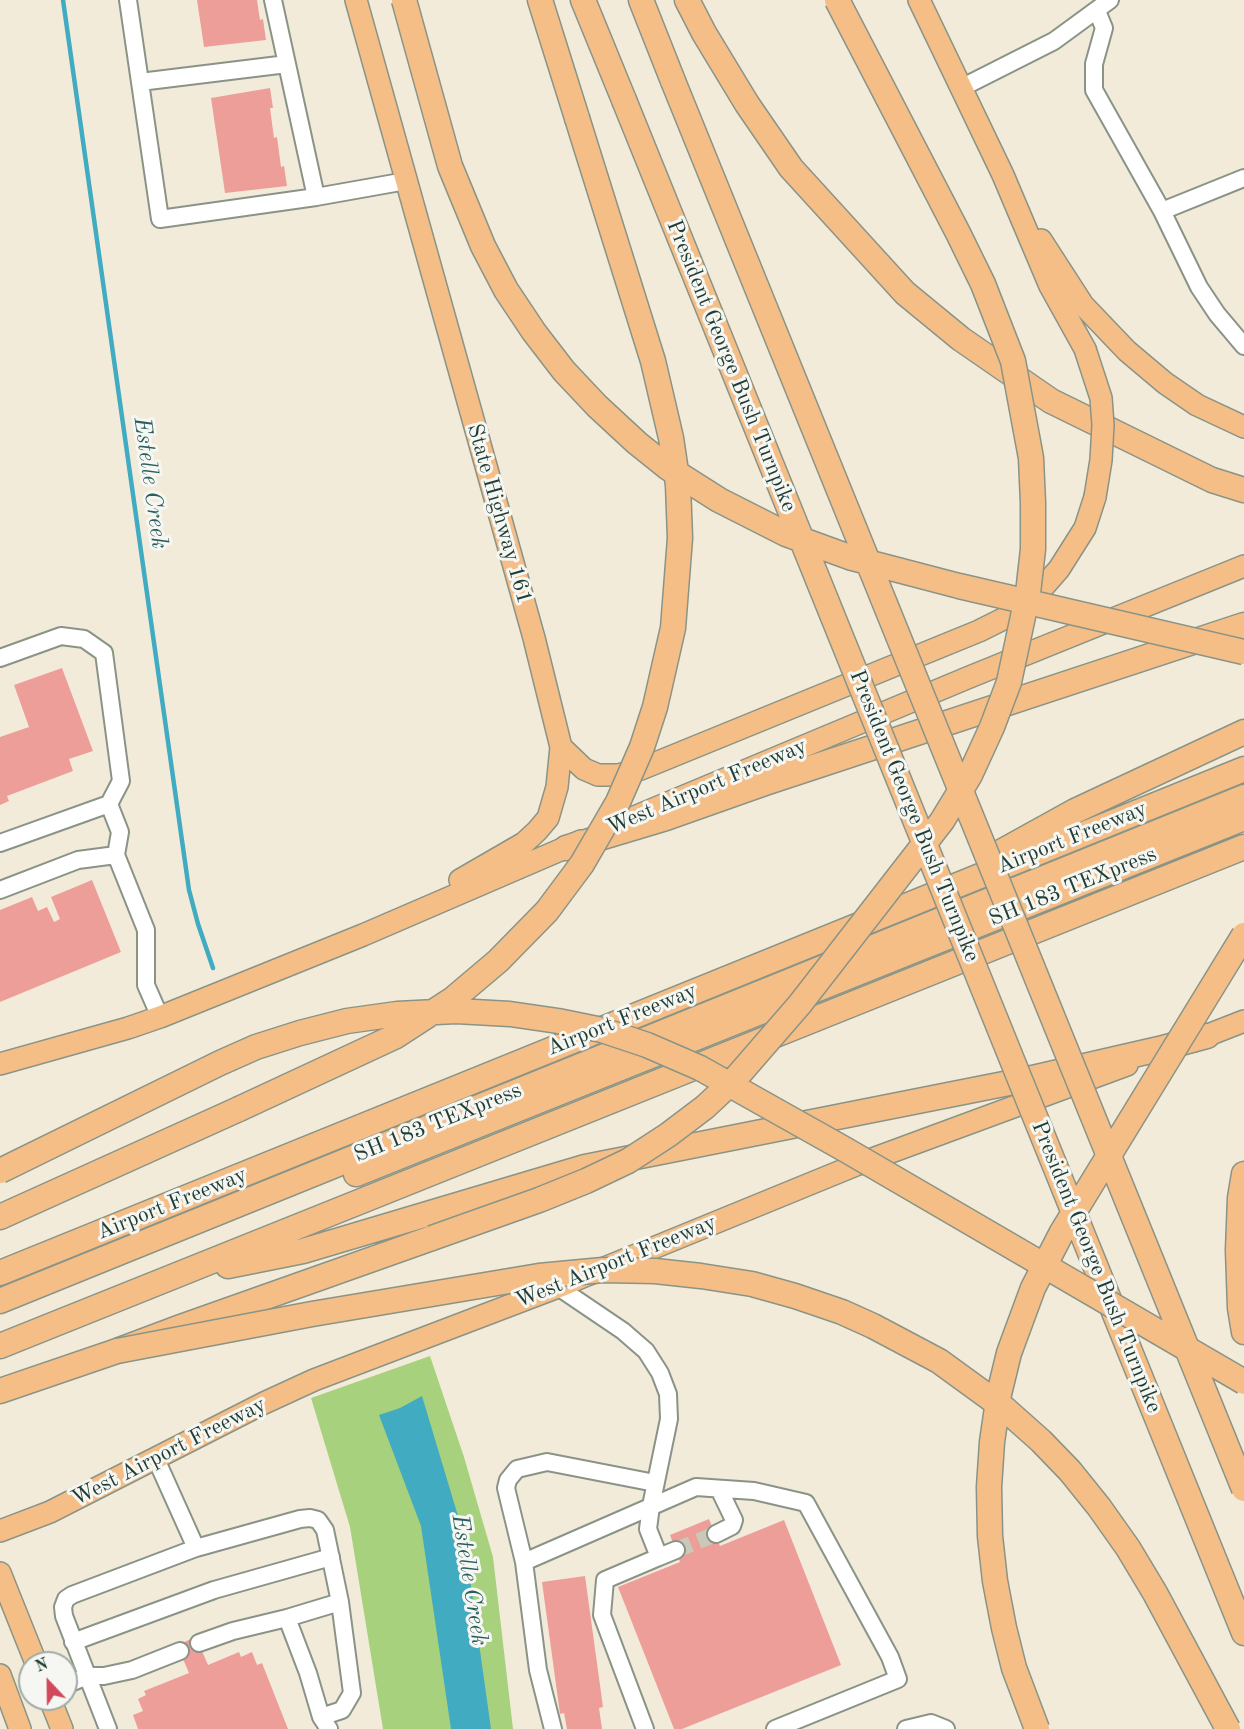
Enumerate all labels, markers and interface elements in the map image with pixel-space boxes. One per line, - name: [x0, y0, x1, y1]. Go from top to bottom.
- street label: President George Bush Turnpike: [660, 216, 802, 516]
- water label: Estelle Creek: [127, 415, 173, 551]
- street label: State Highway 161: [461, 421, 537, 607]
- street label: President George Bush Turnpike: [843, 666, 985, 966]
- street label: West Airport Freeway: [603, 733, 811, 841]
- street label: Airport Freeway: [993, 796, 1151, 880]
- street label: SH 183 TEXpress: [985, 841, 1161, 933]
- street label: Airport Freeway: [543, 978, 701, 1062]
- street label: SH 183 TEXpress: [350, 1077, 526, 1169]
- street label: President George Bush Turnpike: [1025, 1117, 1167, 1417]
- street label: Airport Freeway: [93, 1162, 251, 1246]
- street label: West Airport Freeway: [512, 1210, 720, 1314]
- street label: West Airport Freeway: [67, 1392, 271, 1512]
- water label: Estelle Creek: [444, 1512, 494, 1648]
- north arrow: [18, 1651, 78, 1711]
- text: N: [33, 1656, 51, 1676]

